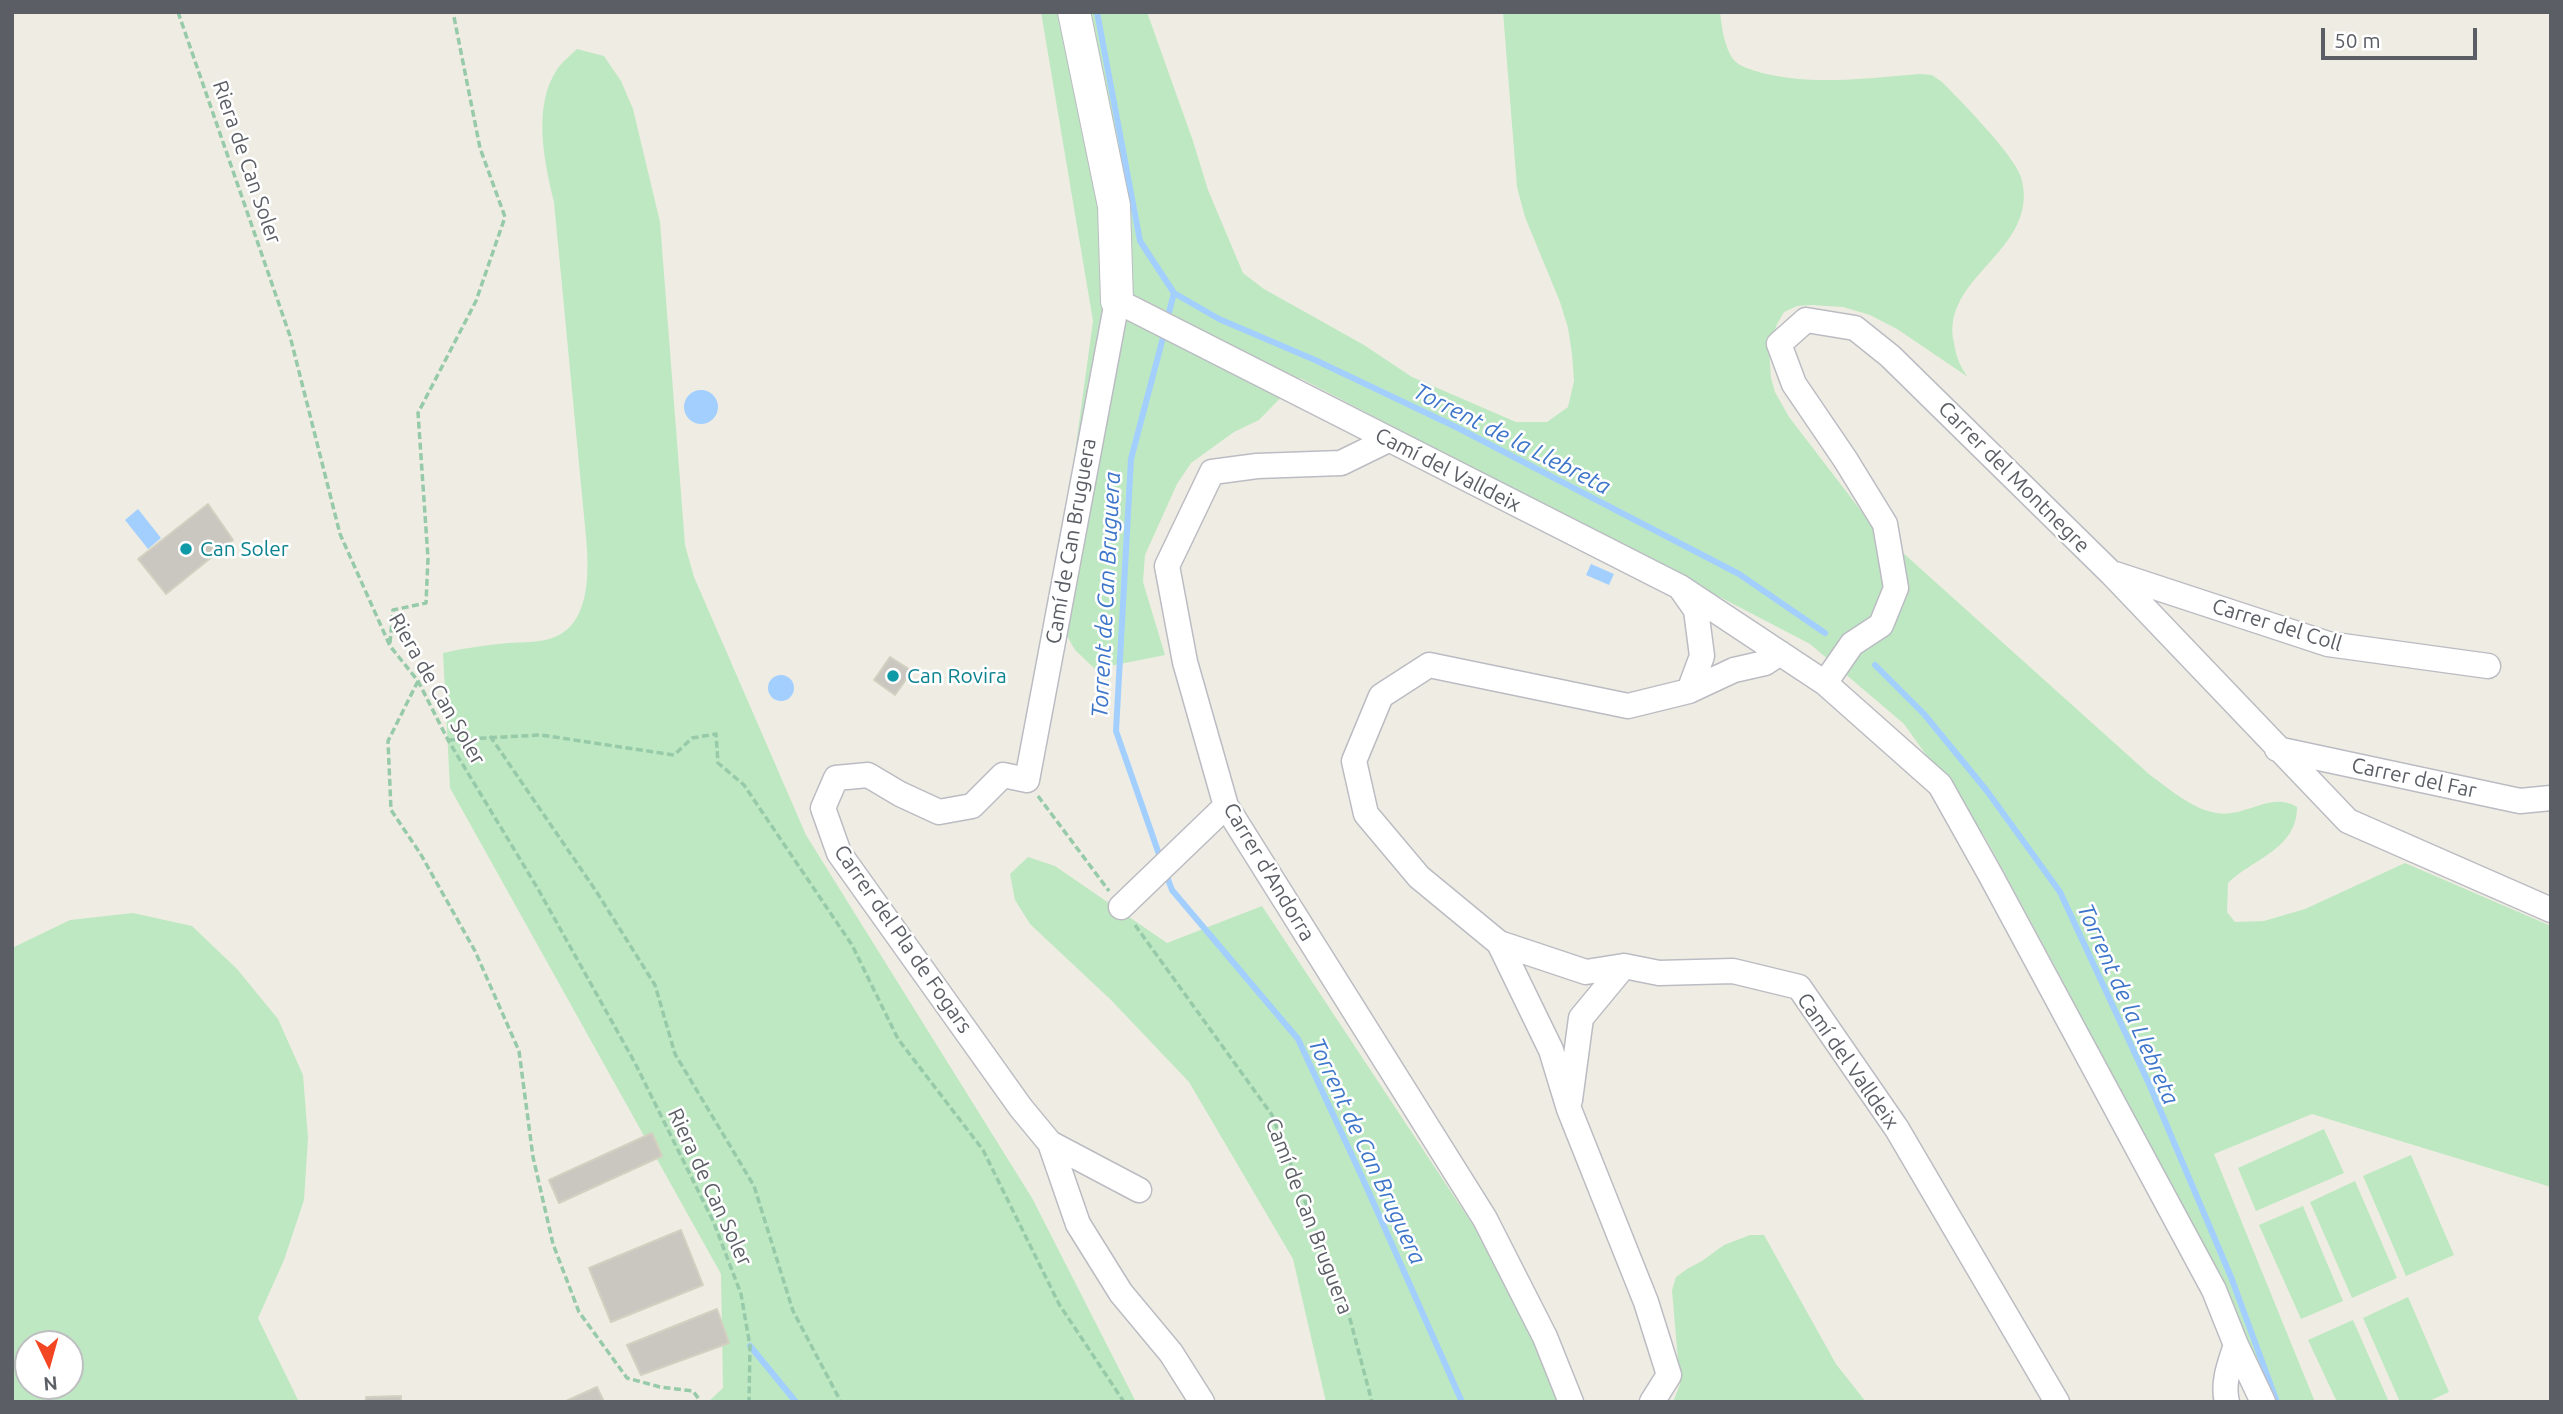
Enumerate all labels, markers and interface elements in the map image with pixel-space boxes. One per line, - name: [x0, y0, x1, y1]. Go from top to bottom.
- scale bar: [2325, 14, 2481, 58]
- text: 50 m: [2334, 28, 2381, 52]
- street label: Riera de Can Soler: [207, 77, 287, 247]
- water label: Torrent de la Llebreta: [1409, 377, 1615, 501]
- street label: Carrer del Montnegre: [1933, 396, 2095, 558]
- street label: Camí del Valldeix: [1371, 422, 1525, 518]
- street label: Camí de Can Bruguera: [1040, 436, 1102, 646]
- water label: Torrent de Can Bruguera: [1086, 471, 1126, 719]
- place label: Can Soler: [200, 536, 289, 562]
- marker: Can Soler: [178, 541, 194, 557]
- street label: Carrer del Coll: [2209, 593, 2345, 657]
- street label: Riera de Can Soler: [383, 609, 491, 769]
- place label: Can Rovira: [907, 663, 1007, 689]
- marker: Can Rovira: [885, 668, 901, 684]
- street label: Carrer del Far: [2349, 752, 2479, 804]
- street label: Carrer d'Andorra: [1218, 798, 1320, 946]
- street label: Carrer del Pla de Fogars: [829, 840, 977, 1038]
- water label: Torrent de la Llebreta: [2071, 899, 2185, 1109]
- street label: Camí del Valldeix: [1792, 988, 1904, 1134]
- water label: Torrent de Can Bruguera: [1302, 1033, 1432, 1269]
- street label: Riera de Can Soler: [662, 1104, 758, 1270]
- street label: Camí de Can Bruguera: [1260, 1114, 1358, 1318]
- north arrow: [14, 1330, 84, 1400]
- text: N: [43, 1372, 59, 1396]

